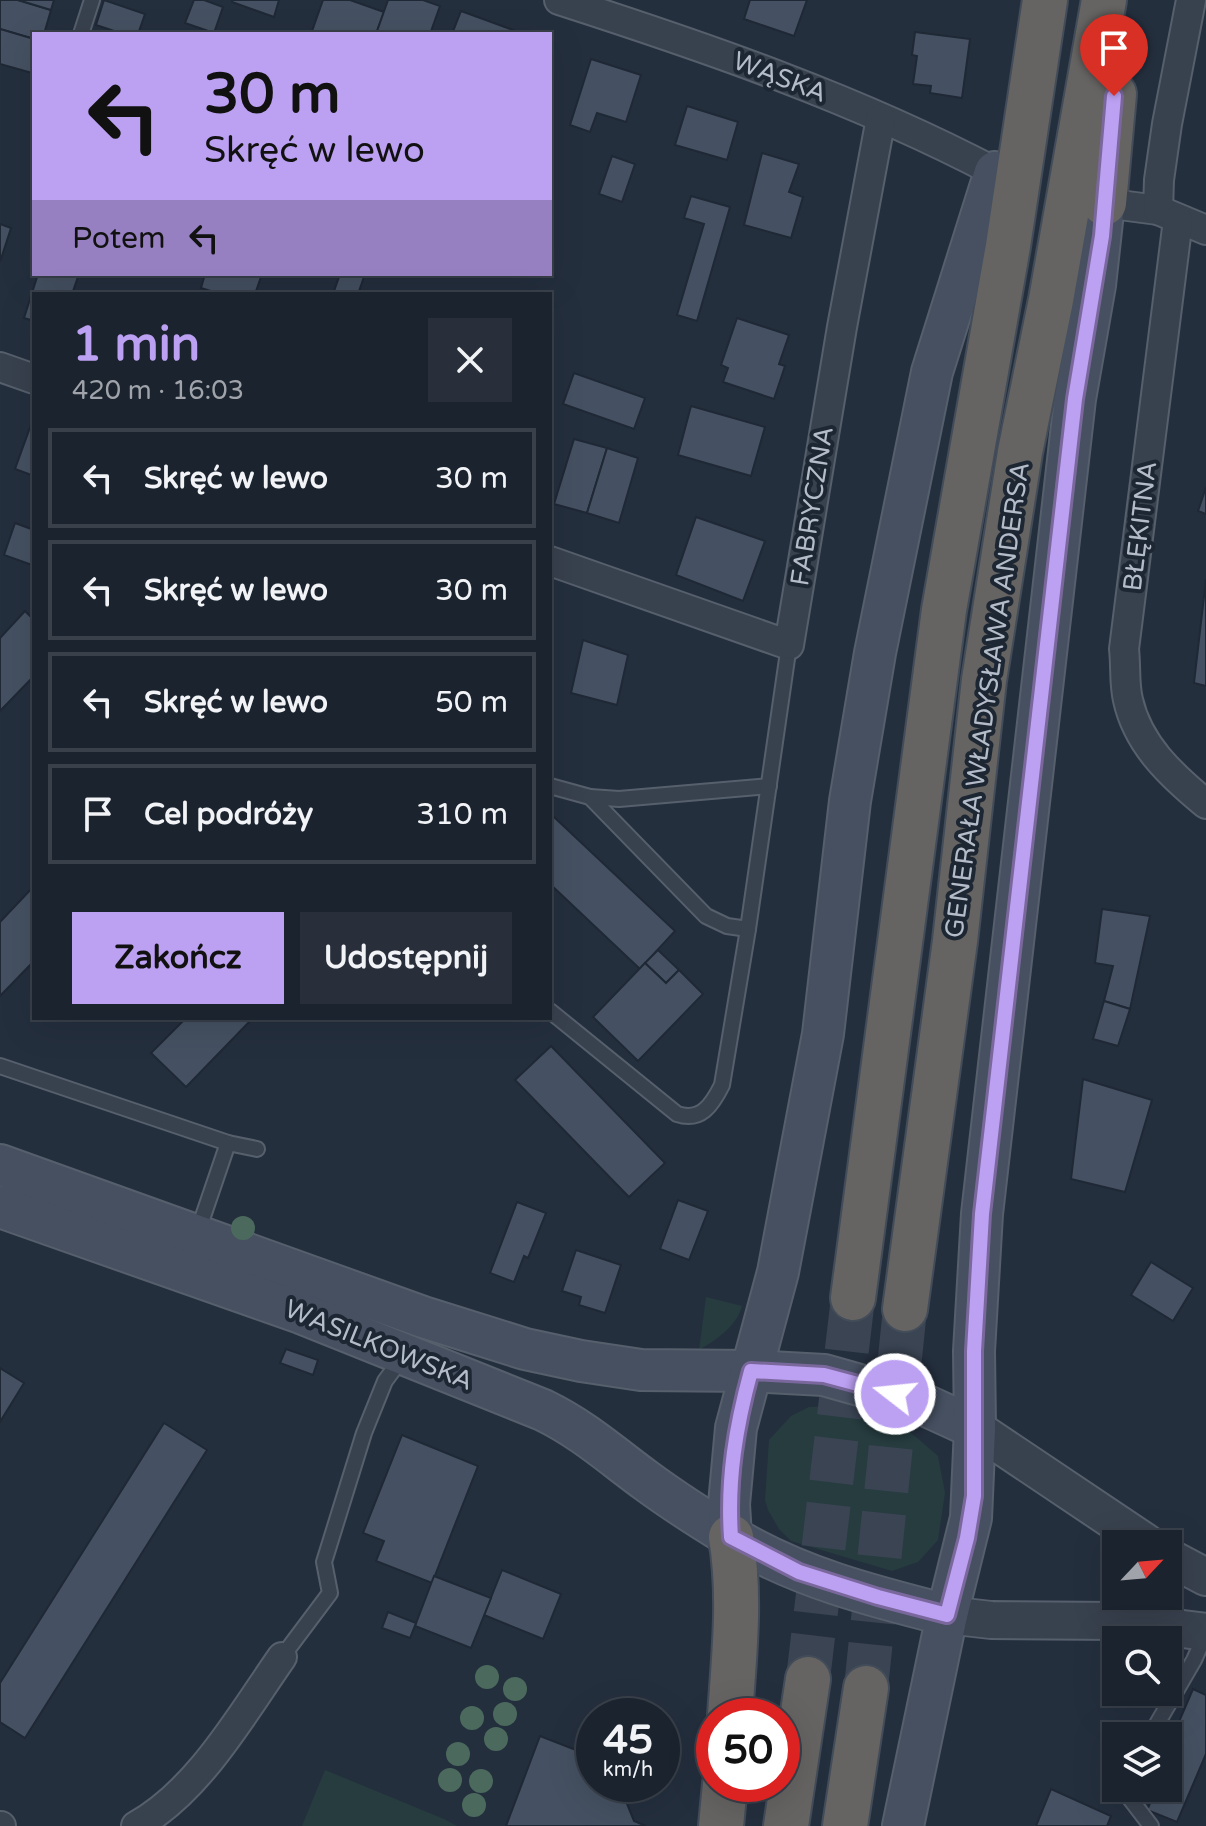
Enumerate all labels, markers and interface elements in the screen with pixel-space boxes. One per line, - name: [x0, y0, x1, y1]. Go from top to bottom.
- pin: [1080, 14.0, 1148, 96]
- icon: arrive: [1092, 26, 1136, 70]
- street label: WĄSKA: [729, 45, 831, 109]
- text: 30 m: [204, 61, 340, 128]
- icon: left: [72, 64, 176, 168]
- text: Skręć w lewo: [204, 129, 425, 172]
- icon: left: [182, 216, 226, 260]
- text: Potem: [72, 220, 166, 257]
- text: 1 min: [72, 316, 200, 374]
- button: close: [428, 318, 512, 402]
- text: 420 m · 16:03: [72, 375, 244, 406]
- street label: FABRYCZNA: [784, 424, 840, 588]
- icon: left: [76, 456, 120, 500]
- street label: BŁĘKITNA: [1117, 459, 1163, 593]
- text: Skręć w lewo: [144, 460, 328, 497]
- text: 30 m: [435, 460, 508, 497]
- street label: GENERAŁA WŁADYSŁAWA ANDERSA: [938, 460, 1036, 940]
- icon: left: [76, 568, 120, 612]
- text: Skręć w lewo: [144, 572, 328, 609]
- text: 30 m: [435, 572, 508, 609]
- icon: left: [76, 680, 120, 724]
- text: Skręć w lewo: [144, 684, 328, 721]
- text: 50 m: [435, 684, 508, 721]
- icon: arrive: [76, 792, 120, 836]
- text: Cel podróży: [144, 796, 313, 833]
- text: 310 m: [416, 796, 508, 833]
- button: Zakończ: [72, 912, 284, 1004]
- button: Udostępnij: [300, 912, 512, 1004]
- street label: WASILKOWSKA: [280, 1293, 478, 1397]
- position arrow: [853, 1352, 937, 1436]
- north arrow: [1102, 1530, 1182, 1610]
- map controls: [1102, 1530, 1182, 1802]
- button: search: [1102, 1626, 1182, 1706]
- speed limit sign: 50: [696, 1698, 800, 1802]
- text: 45: [603, 1716, 653, 1764]
- button: layers: [1102, 1722, 1182, 1802]
- text: km/h: [603, 1758, 653, 1782]

